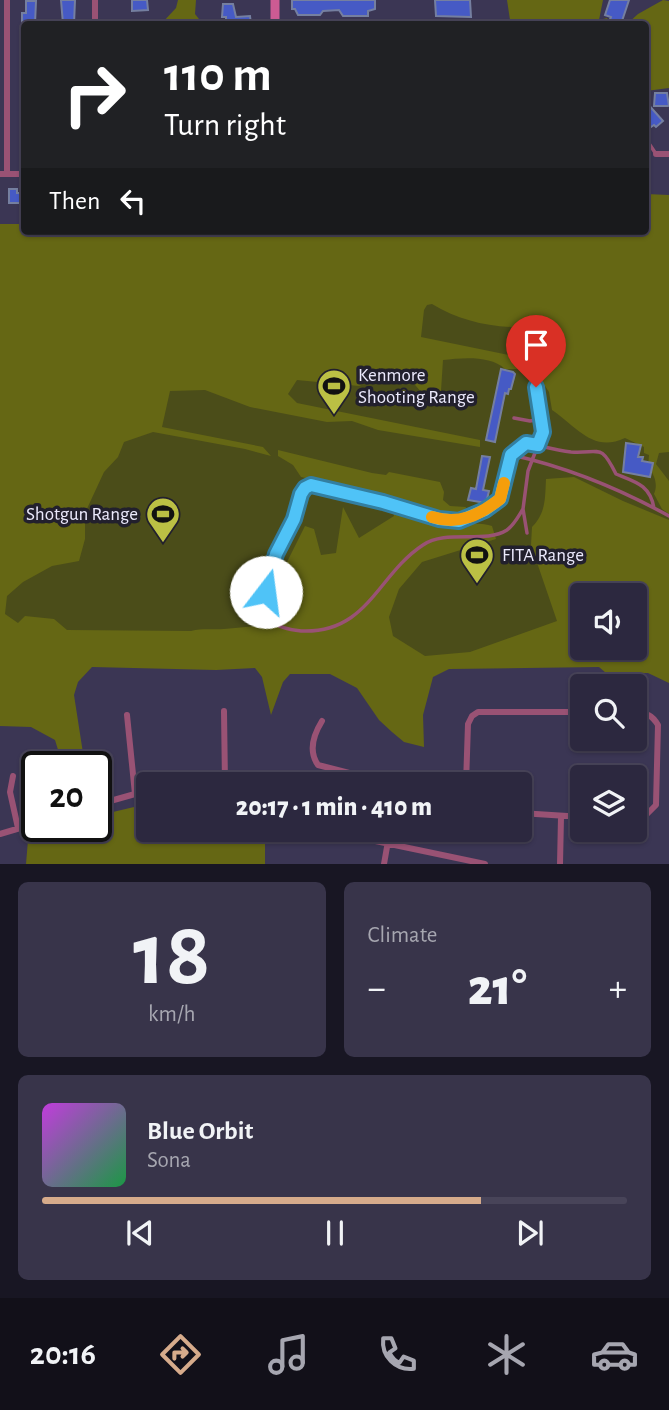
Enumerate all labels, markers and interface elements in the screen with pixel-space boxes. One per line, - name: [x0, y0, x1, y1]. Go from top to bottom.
- icon: right: [49, 49, 140, 140]
- text: 110 m: [164, 51, 272, 100]
- text: Turn right: [164, 109, 286, 141]
- icon: left: [114, 182, 152, 220]
- text: Then: [49, 188, 100, 214]
- pin: [506, 315, 566, 387]
- icon: arrive: [517, 326, 555, 364]
- place label: Kenmore Shooting Range: [358, 366, 475, 407]
- sports icon: Kenmore Shooting Range: [315, 367, 353, 416]
- sports icon: Shotgun Range: [144, 495, 182, 544]
- place label: Shotgun Range: [26, 505, 138, 524]
- sports icon: FITA Range: [458, 536, 496, 585]
- place label: FITA Range: [502, 546, 584, 565]
- position arrow: [229, 555, 303, 629]
- map controls: [570, 583, 647, 842]
- button: sound: [570, 583, 647, 660]
- button: search: [570, 674, 647, 751]
- speed limit sign: 20: [21, 751, 112, 842]
- button: layers: [570, 765, 647, 842]
- text: 20:17 · 1 min · 410 m: [236, 794, 432, 820]
- text: 18: [133, 910, 211, 1001]
- text: Climate: [368, 924, 437, 947]
- text: 21°: [468, 962, 527, 1014]
- text: −: [368, 970, 386, 1008]
- text: +: [609, 970, 627, 1008]
- text: km/h: [148, 1003, 195, 1026]
- text: Blue Orbit: [147, 1118, 253, 1144]
- text: Sona: [147, 1149, 191, 1172]
- icon: previous: [121, 1214, 159, 1252]
- icon: pause: [316, 1214, 354, 1252]
- icon: next: [511, 1214, 549, 1252]
- icon: directions: [156, 1330, 205, 1379]
- icon: music: [264, 1330, 313, 1379]
- icon: phone: [373, 1330, 422, 1379]
- icon: climate: [482, 1330, 531, 1379]
- icon: car: [590, 1330, 639, 1379]
- text: 20:16: [30, 1338, 96, 1370]

